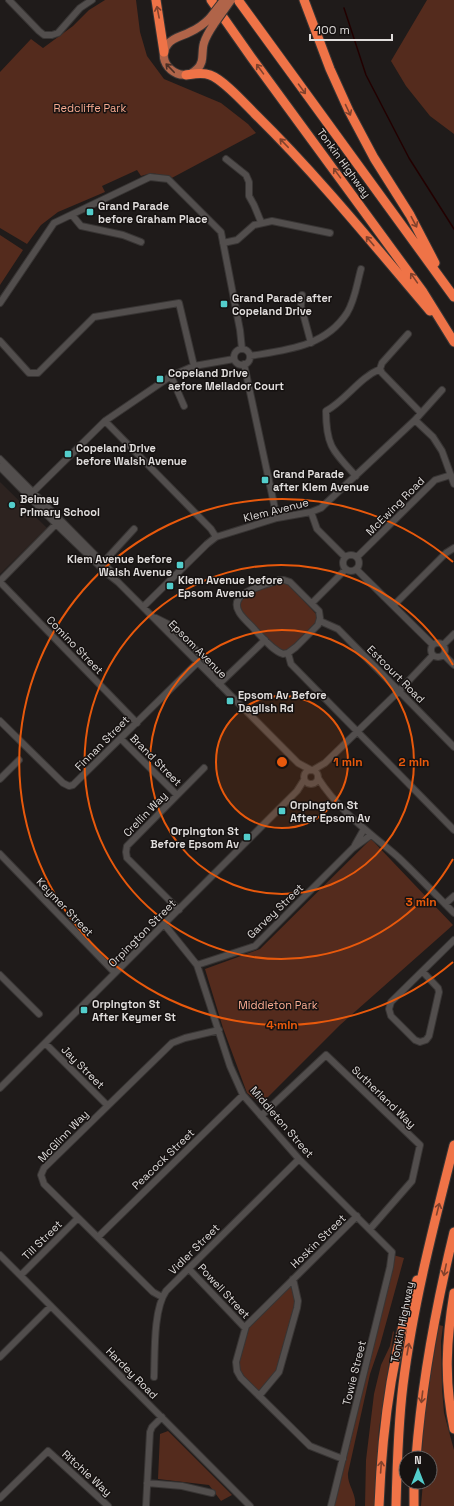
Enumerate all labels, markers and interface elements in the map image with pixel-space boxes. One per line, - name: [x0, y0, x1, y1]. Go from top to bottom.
- one-way arrow: [154, 6, 162, 19]
- scale bar: [310, 16, 392, 42]
- text: 100 m: [316, 22, 350, 38]
- one-way arrow: [165, 63, 175, 73]
- one-way arrow: [256, 63, 264, 74]
- one-way arrow: [298, 83, 306, 94]
- park label: Redcliffe Park: [54, 101, 127, 115]
- one-way arrow: [345, 103, 352, 115]
- street label: Tonkin Highway: [314, 126, 374, 200]
- one-way arrow: [280, 138, 289, 148]
- one-way arrow: [333, 168, 341, 179]
- place label: Grand Parade before Graham Place: [98, 199, 208, 226]
- marker: Grand Parade before Graham Place: [85, 207, 95, 217]
- one-way arrow: [410, 216, 418, 228]
- one-way arrow: [366, 235, 375, 246]
- one-way arrow: [410, 273, 418, 284]
- place label: Grand Parade after Copeland Drive: [232, 291, 333, 318]
- marker: Grand Parade after Copeland Drive: [219, 299, 229, 309]
- place label: Copeland Drive aefore Meliador Court: [168, 366, 284, 393]
- marker: Copeland Drive aefore Meliador Court: [155, 374, 165, 384]
- place label: Copeland Drive before Walsh Avenue: [76, 441, 187, 468]
- marker: Copeland Drive before Walsh Avenue: [63, 449, 73, 459]
- place label: Grand Parade after Klem Avenue: [273, 467, 369, 494]
- street label: McEwing Road: [363, 474, 427, 538]
- marker: Grand Parade after Klem Avenue: [260, 475, 270, 485]
- place label: Belmay Primary School: [20, 492, 100, 519]
- street label: Klem Avenue: [242, 495, 310, 525]
- marker: Belmay Primary School: [7, 500, 17, 510]
- place label: Klem Avenue before Walsh Avenue: [67, 552, 172, 579]
- marker: Klem Avenue before Walsh Avenue: [175, 560, 185, 570]
- place label: Klem Avenue before Epsom Avenue: [178, 573, 283, 600]
- marker: Klem Avenue before Epsom Avenue: [165, 581, 175, 591]
- street label: Comino Street: [44, 613, 106, 677]
- street label: Epsom Avenue: [166, 617, 230, 681]
- street label: Estcourt Road: [364, 642, 428, 706]
- place label: Epsom Av Before Daglish Rd: [238, 688, 327, 715]
- marker: Epsom Av Before Daglish Rd: [225, 696, 235, 706]
- street label: Finnan Street: [72, 713, 132, 773]
- street label: Brand Street: [127, 731, 185, 789]
- text: 1 min: [333, 754, 363, 770]
- text: 2 min: [398, 754, 430, 770]
- centre of rings: [275, 755, 289, 769]
- street label: Crellin Way: [120, 788, 170, 840]
- place label: Orpington St After Epsom Av: [290, 798, 370, 825]
- marker: Orpington St After Epsom Av: [277, 806, 287, 816]
- place label: Orpington St Before Epsom Av: [150, 824, 239, 851]
- marker: Orpington St Before Epsom Av: [242, 832, 252, 842]
- street label: Keymer Street: [33, 875, 97, 939]
- street label: Garvey Street: [244, 881, 306, 941]
- text: 3 min: [405, 894, 437, 910]
- street label: Orpington Street: [105, 896, 179, 970]
- place label: Orpington St After Keymer St: [92, 997, 176, 1024]
- park label: Middleton Park: [238, 998, 318, 1012]
- marker: Orpington St After Keymer St: [79, 1005, 89, 1015]
- text: 4 min: [266, 1017, 298, 1033]
- street label: Jay Street: [58, 1042, 108, 1092]
- street label: Sutherland Way: [349, 1063, 419, 1131]
- street label: Middleton Street: [247, 1083, 317, 1161]
- street label: McGlinn Way: [35, 1107, 91, 1165]
- street label: Peacock Street: [129, 1126, 197, 1192]
- one-way arrow: [435, 1203, 443, 1216]
- street label: Hoskin Street: [287, 1211, 349, 1271]
- street label: Till Street: [19, 1217, 65, 1263]
- street label: Vidler Street: [166, 1221, 222, 1277]
- street label: Powell Street: [195, 1261, 253, 1321]
- one-way arrow: [440, 1263, 448, 1276]
- street label: Tonkin Highway: [387, 1280, 417, 1364]
- street label: Towie Street: [339, 1339, 369, 1407]
- one-way arrow: [404, 1343, 412, 1356]
- street label: Hardey Road: [103, 1344, 161, 1402]
- one-way arrow: [418, 1391, 426, 1404]
- street label: Ritchie Way: [59, 1447, 115, 1499]
- north arrow: [398, 1450, 438, 1490]
- text: N: [414, 1453, 422, 1467]
- one-way arrow: [378, 1461, 385, 1474]

